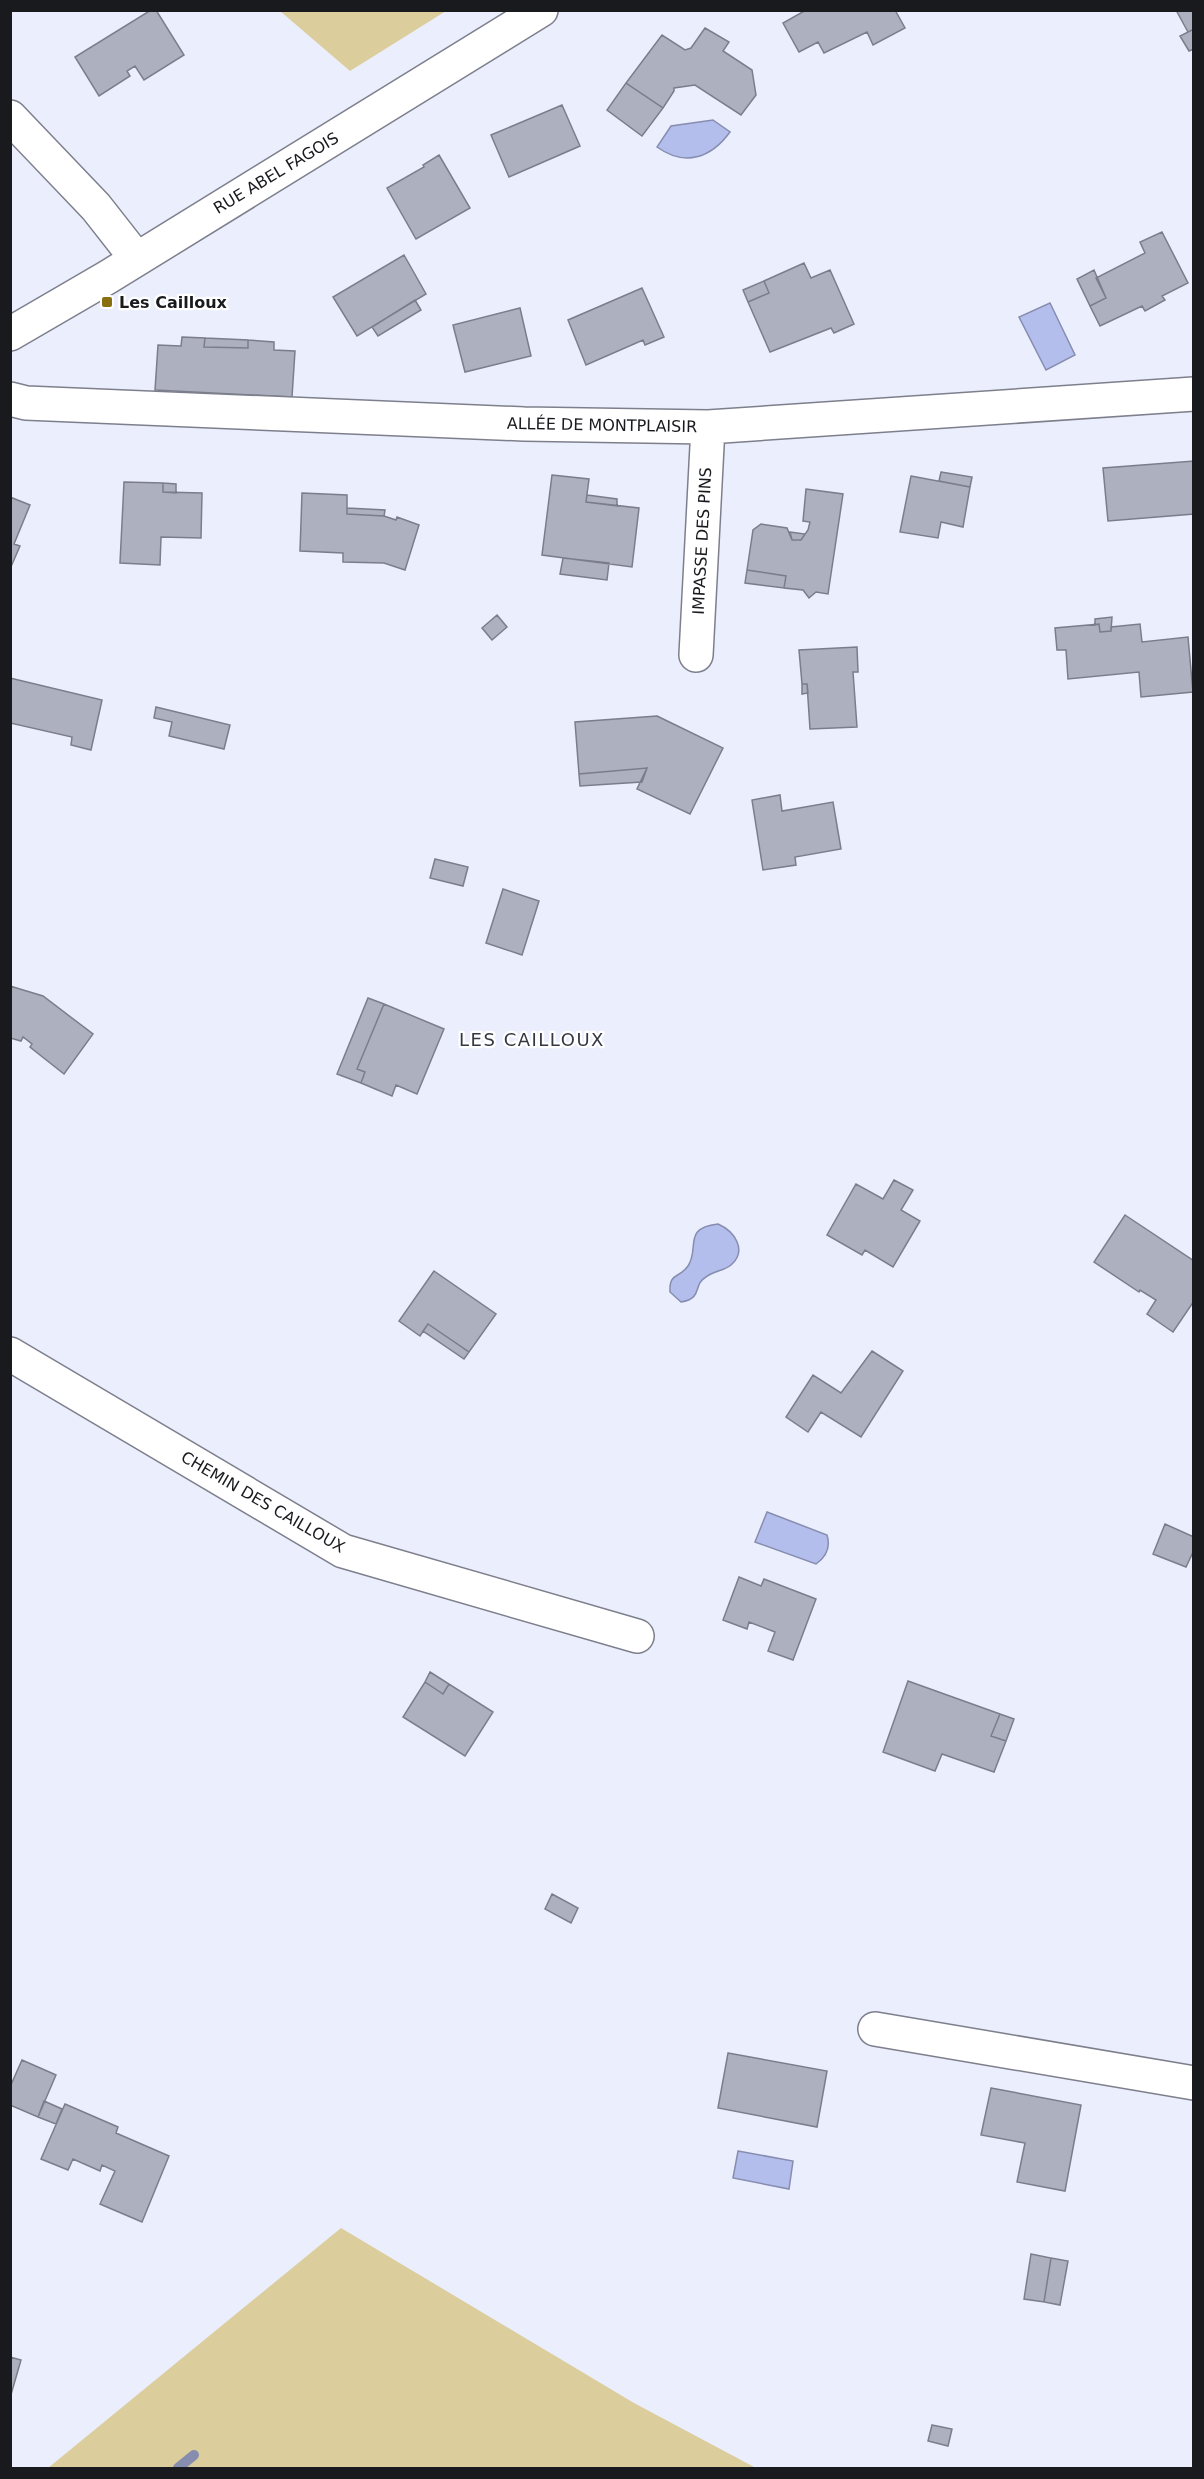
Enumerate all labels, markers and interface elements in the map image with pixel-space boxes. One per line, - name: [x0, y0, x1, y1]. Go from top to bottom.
- street label: RUE ABEL FAGOIS: [210, 128, 342, 218]
- place label: Les Cailloux: [119, 293, 228, 312]
- marker: Les Cailloux: [100, 295, 114, 309]
- street label: ALLÉE DE MONTPLAISIR: [507, 414, 697, 436]
- street label: IMPASSE DES PINS: [689, 467, 715, 615]
- district label: LES CAILLOUX: [459, 1029, 605, 1050]
- street label: CHEMIN DES CAILLOUX: [178, 1447, 348, 1557]

